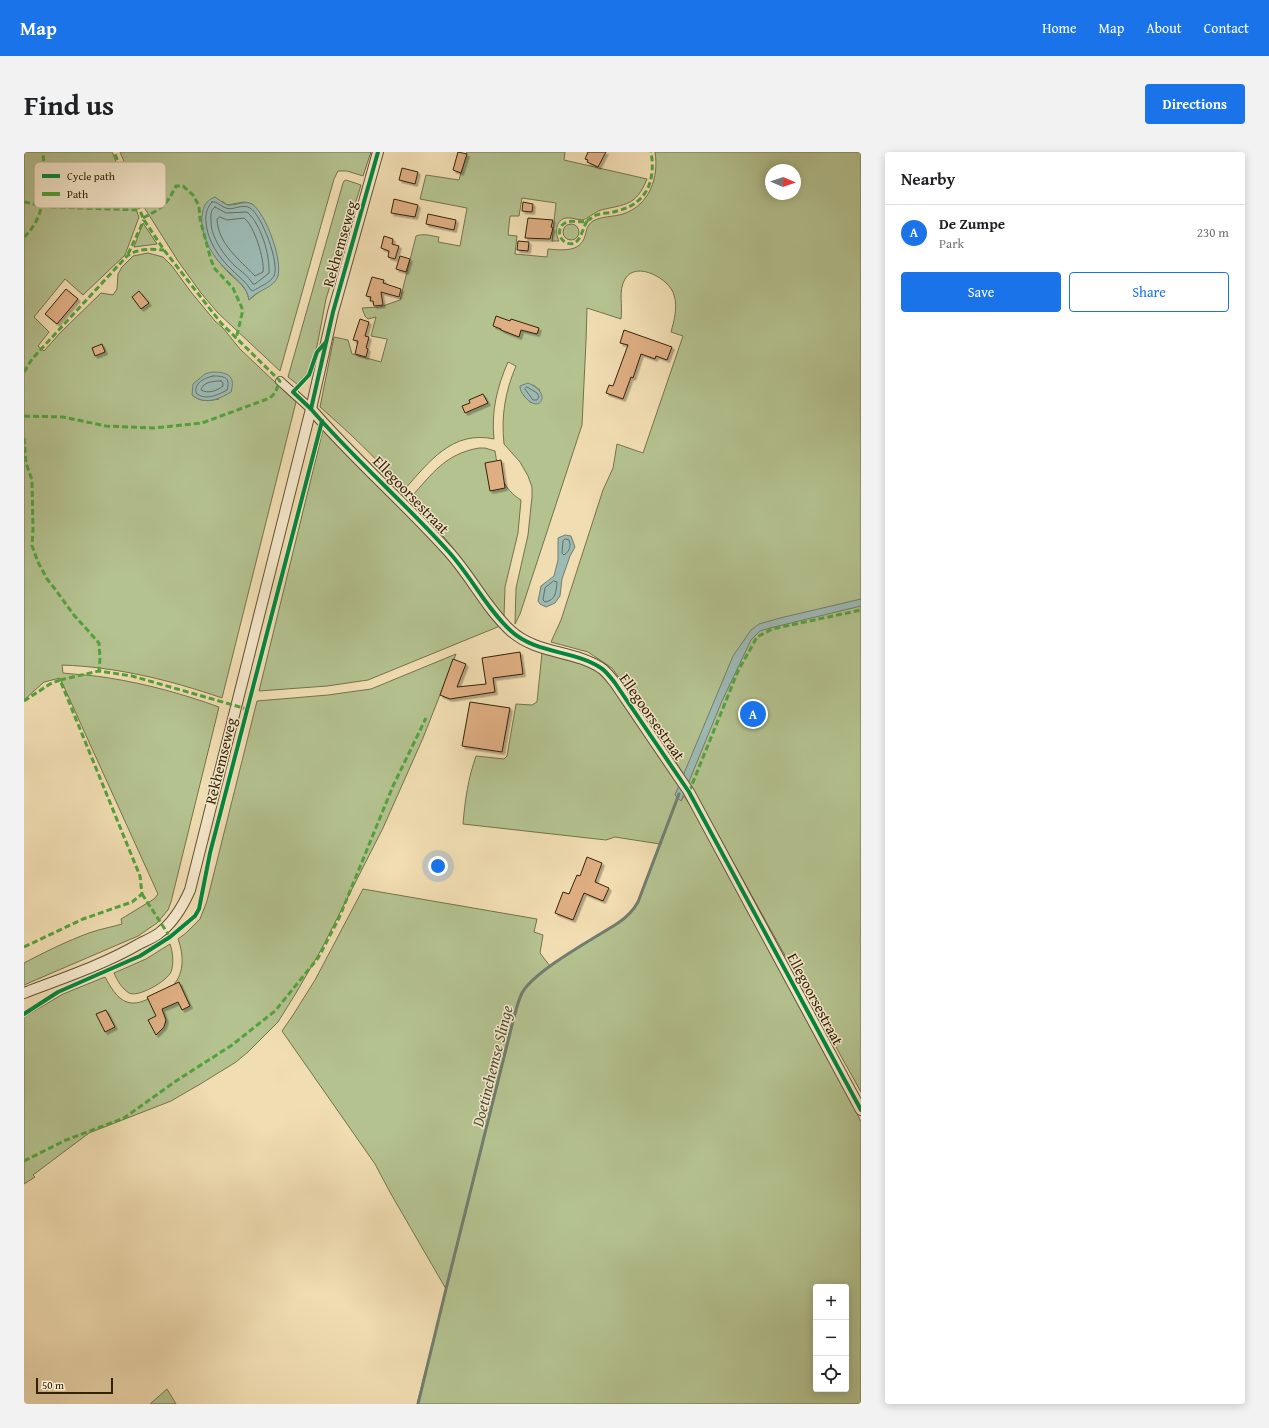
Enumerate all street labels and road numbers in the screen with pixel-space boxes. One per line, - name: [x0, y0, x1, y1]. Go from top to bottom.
- street label: Rekhemseweg: [317, 198, 362, 289]
- street label: Ellegoorsestraat: [368, 451, 455, 539]
- street label: Ellegoorsestraat: [615, 669, 691, 765]
- street label: Rekhemseweg: [200, 715, 242, 807]
- street label: Ellegoorsestraat: [782, 949, 849, 1049]

